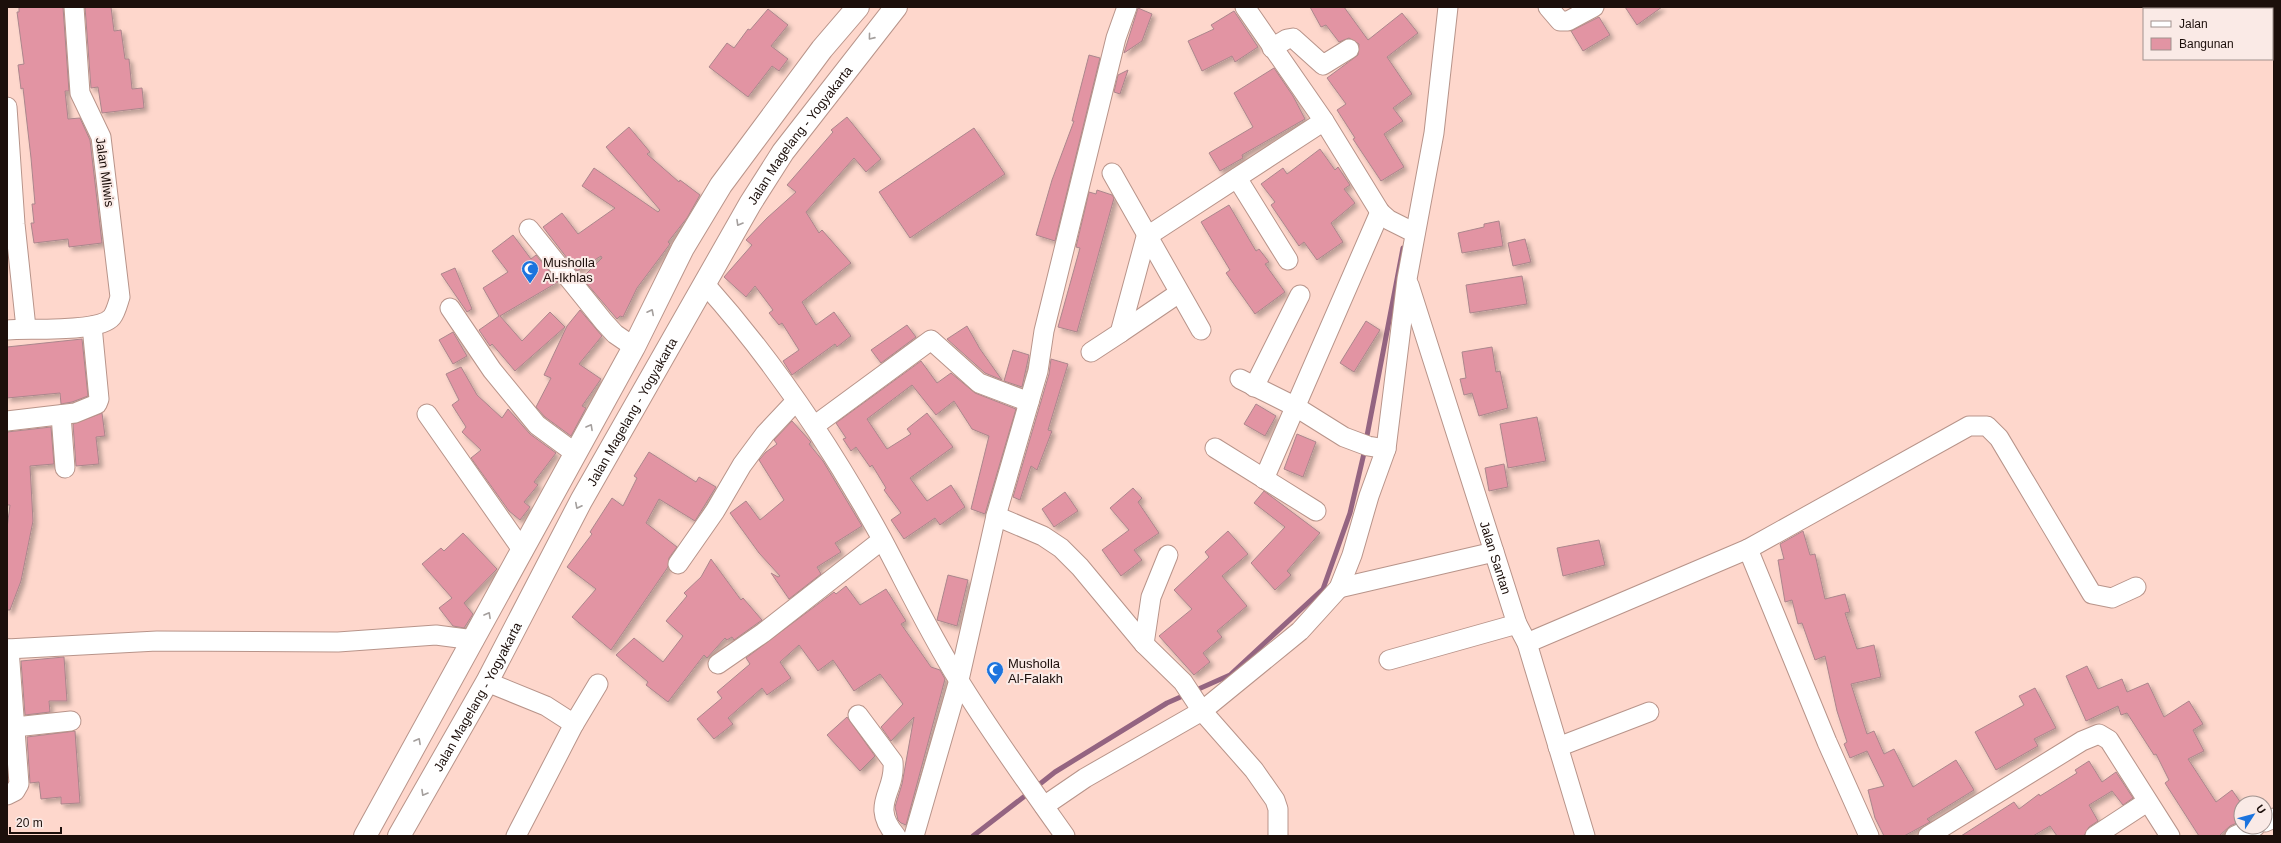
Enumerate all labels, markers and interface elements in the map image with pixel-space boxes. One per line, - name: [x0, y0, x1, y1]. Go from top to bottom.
- legend: [2143, 8, 2273, 60]
- text: Jalan: [2179, 17, 2208, 31]
- one-way arrow: [869, 33, 876, 40]
- text: Bangunan: [2179, 37, 2234, 51]
- street label: Jalan Magelang - Yogyakarta: [744, 62, 855, 207]
- street label: Jalan Mliwis: [93, 136, 117, 208]
- one-way arrow: [737, 218, 744, 226]
- place label: Musholla Al-Ikhlas: [543, 255, 596, 285]
- mosque icon: Musholla Al-Ikhlas: [520, 259, 540, 284]
- one-way arrow: [646, 309, 654, 316]
- street label: Jalan Magelang - Yogyakarta: [584, 334, 680, 488]
- one-way arrow: [585, 424, 592, 431]
- one-way arrow: [575, 502, 583, 509]
- street label: Jalan Santan: [1477, 519, 1514, 596]
- one-way arrow: [483, 612, 490, 619]
- street label: Jalan Magelang - Yogyakarta: [430, 619, 525, 774]
- place label: Musholla Al-Falakh: [1008, 656, 1063, 686]
- mosque icon: Musholla Al-Falakh: [985, 660, 1005, 685]
- one-way arrow: [413, 738, 421, 745]
- one-way arrow: [421, 789, 428, 796]
- north arrow: [2233, 795, 2273, 835]
- text: U: [2254, 802, 2268, 816]
- scale bar: [10, 809, 61, 835]
- text: 20 m: [16, 816, 43, 830]

